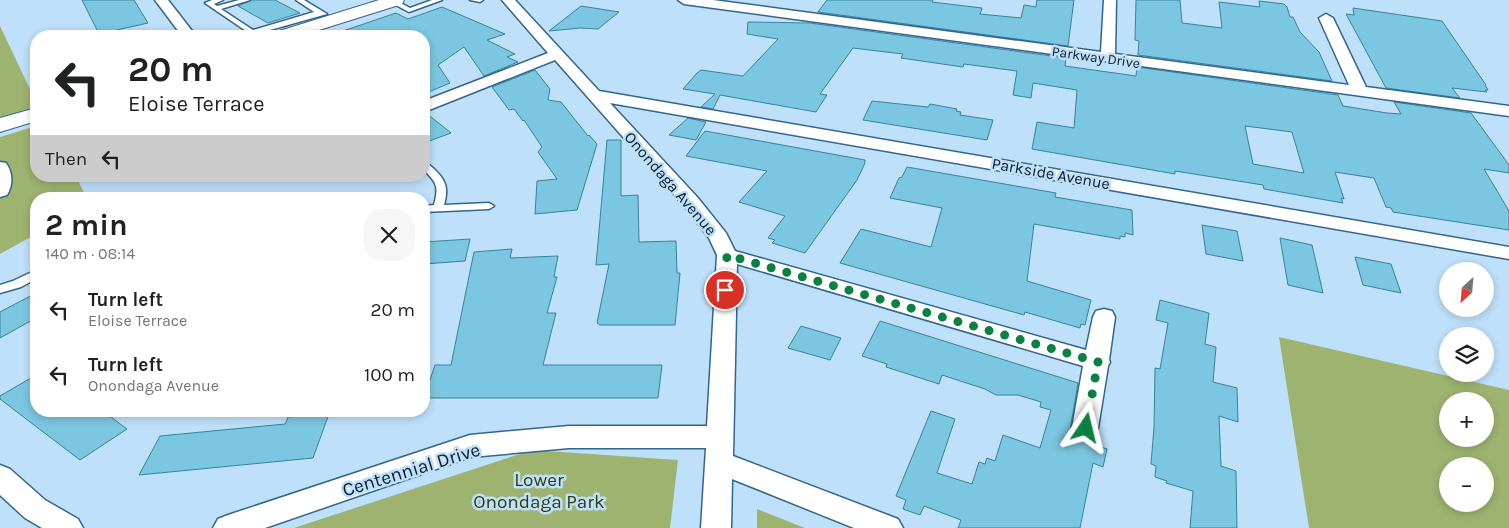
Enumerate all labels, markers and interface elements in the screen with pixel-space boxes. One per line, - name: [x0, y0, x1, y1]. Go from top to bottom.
- street label: Parkway Drive: [1051, 43, 1141, 72]
- text: 20 m: [128, 49, 213, 90]
- icon: left: [45, 50, 110, 115]
- text: Eloise Terrace: [128, 91, 265, 117]
- street label: Onondaga Avenue: [620, 128, 721, 239]
- icon: left: [97, 145, 125, 173]
- text: Then: [45, 148, 87, 170]
- street label: Parkside Avenue: [990, 154, 1112, 193]
- text: 2 min: [45, 207, 128, 243]
- button: close: [363, 209, 415, 261]
- text: 140 m · 08:14: [45, 244, 135, 263]
- north arrow: [1439, 262, 1494, 318]
- map controls: [1439, 262, 1494, 512]
- pin: [704, 269, 746, 311]
- icon: arrive: [711, 276, 739, 304]
- text: Turn left: [88, 289, 163, 311]
- icon: left: [45, 296, 73, 324]
- text: 20 m: [370, 299, 415, 321]
- text: Eloise Terrace: [88, 311, 187, 330]
- button: layers: [1439, 327, 1494, 382]
- text: Turn left: [88, 354, 163, 376]
- icon: left: [45, 361, 73, 389]
- text: 100 m: [364, 364, 415, 386]
- text: Onondaga Avenue: [88, 376, 219, 395]
- button: +: [1439, 392, 1494, 447]
- position arrow: [1059, 401, 1111, 453]
- street label: Centennial Drive: [340, 439, 483, 501]
- button: −: [1439, 457, 1494, 512]
- park label: Lower Onondaga Park: [473, 469, 605, 513]

